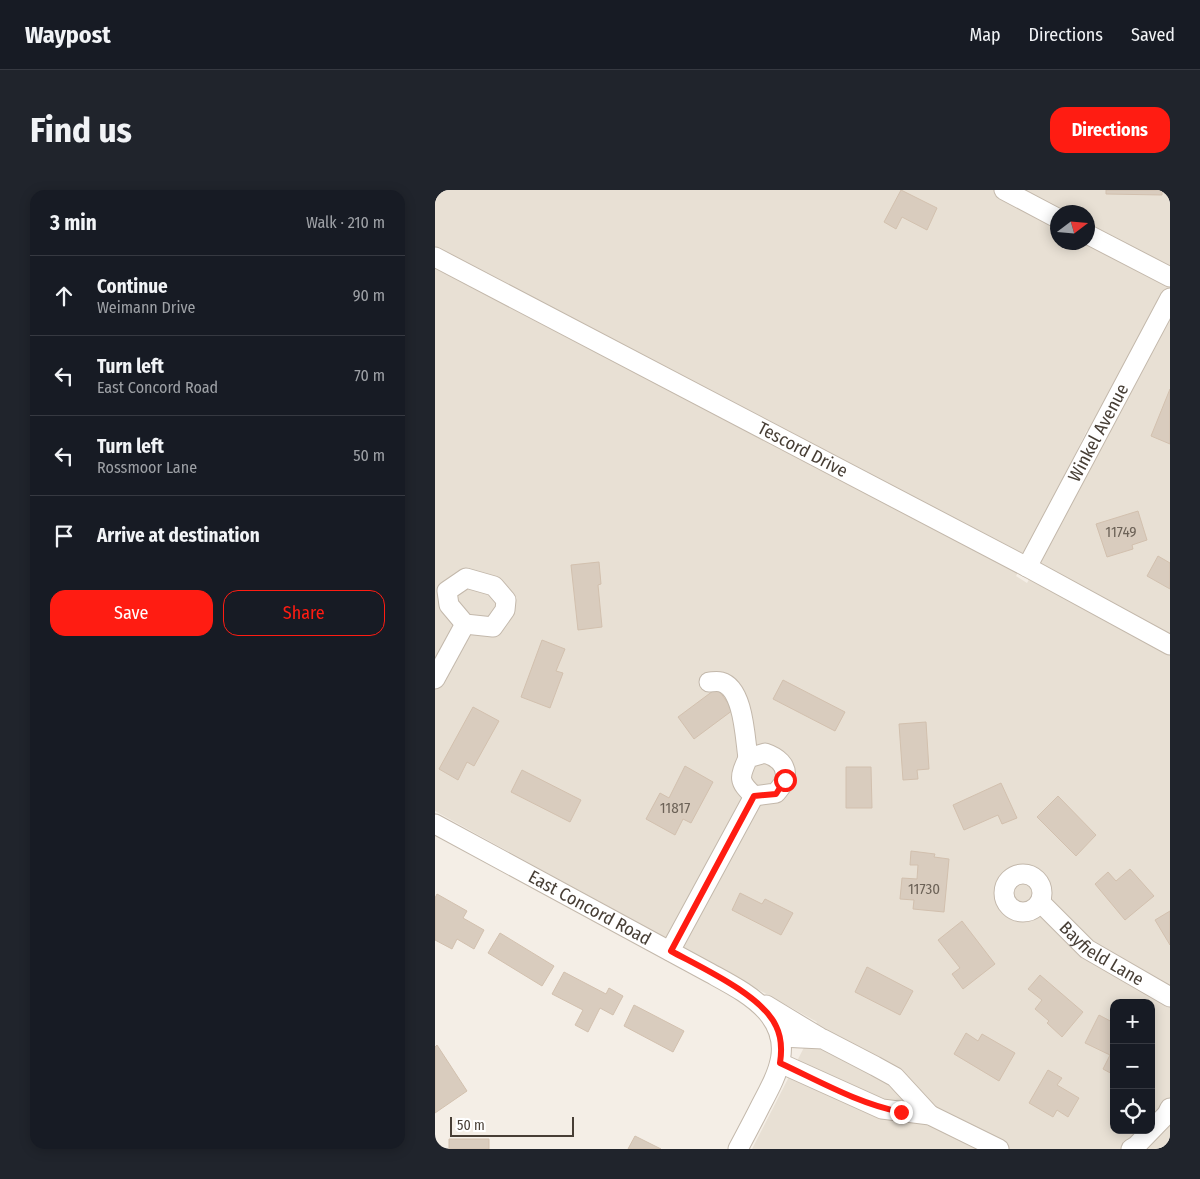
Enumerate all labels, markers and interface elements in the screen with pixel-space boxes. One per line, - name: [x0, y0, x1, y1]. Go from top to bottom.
- text: Waypost: [25, 21, 111, 49]
- text: Map: [969, 24, 1001, 46]
- text: Directions: [1029, 24, 1103, 46]
- text: Saved: [1131, 24, 1175, 46]
- button: Directions: [1050, 107, 1170, 153]
- text: Find us: [30, 109, 132, 151]
- north arrow: [1050, 205, 1095, 250]
- text: 3 min: [50, 210, 97, 236]
- text: Walk · 210 m: [306, 213, 385, 232]
- text: Continue: [97, 275, 168, 298]
- icon: ahead: [50, 282, 78, 310]
- text: 90 m: [353, 286, 385, 305]
- text: Weimann Drive: [97, 298, 195, 317]
- text: Turn left: [97, 355, 164, 378]
- icon: left: [50, 362, 78, 390]
- text: 70 m: [354, 366, 385, 385]
- text: East Concord Road: [97, 378, 218, 397]
- street label: Winkel Avenue: [1063, 380, 1133, 486]
- street label: Tescord Drive: [754, 417, 852, 482]
- text: Turn left: [97, 435, 164, 458]
- icon: left: [50, 442, 78, 470]
- text: 50 m: [353, 446, 385, 465]
- text: Rossmoor Lane: [97, 458, 197, 477]
- icon: arrive: [50, 522, 78, 550]
- house number: 11749: [1105, 523, 1137, 541]
- text: Arrive at destination: [97, 524, 260, 547]
- button: Save: [50, 590, 213, 636]
- button: Share: [223, 590, 385, 636]
- route start: [774, 769, 797, 792]
- house number: 11817: [660, 799, 690, 817]
- street label: East Concord Road: [525, 866, 655, 950]
- house number: 11730: [908, 880, 940, 898]
- street label: Bayfield Lane: [1055, 917, 1148, 990]
- map controls: [1110, 999, 1155, 1134]
- button: +: [1110, 999, 1155, 1044]
- button: −: [1110, 1044, 1155, 1089]
- button: locate: [1110, 1089, 1155, 1134]
- route end: [890, 1101, 913, 1124]
- scale bar: [450, 1114, 574, 1137]
- text: 50 m: [457, 1117, 485, 1134]

